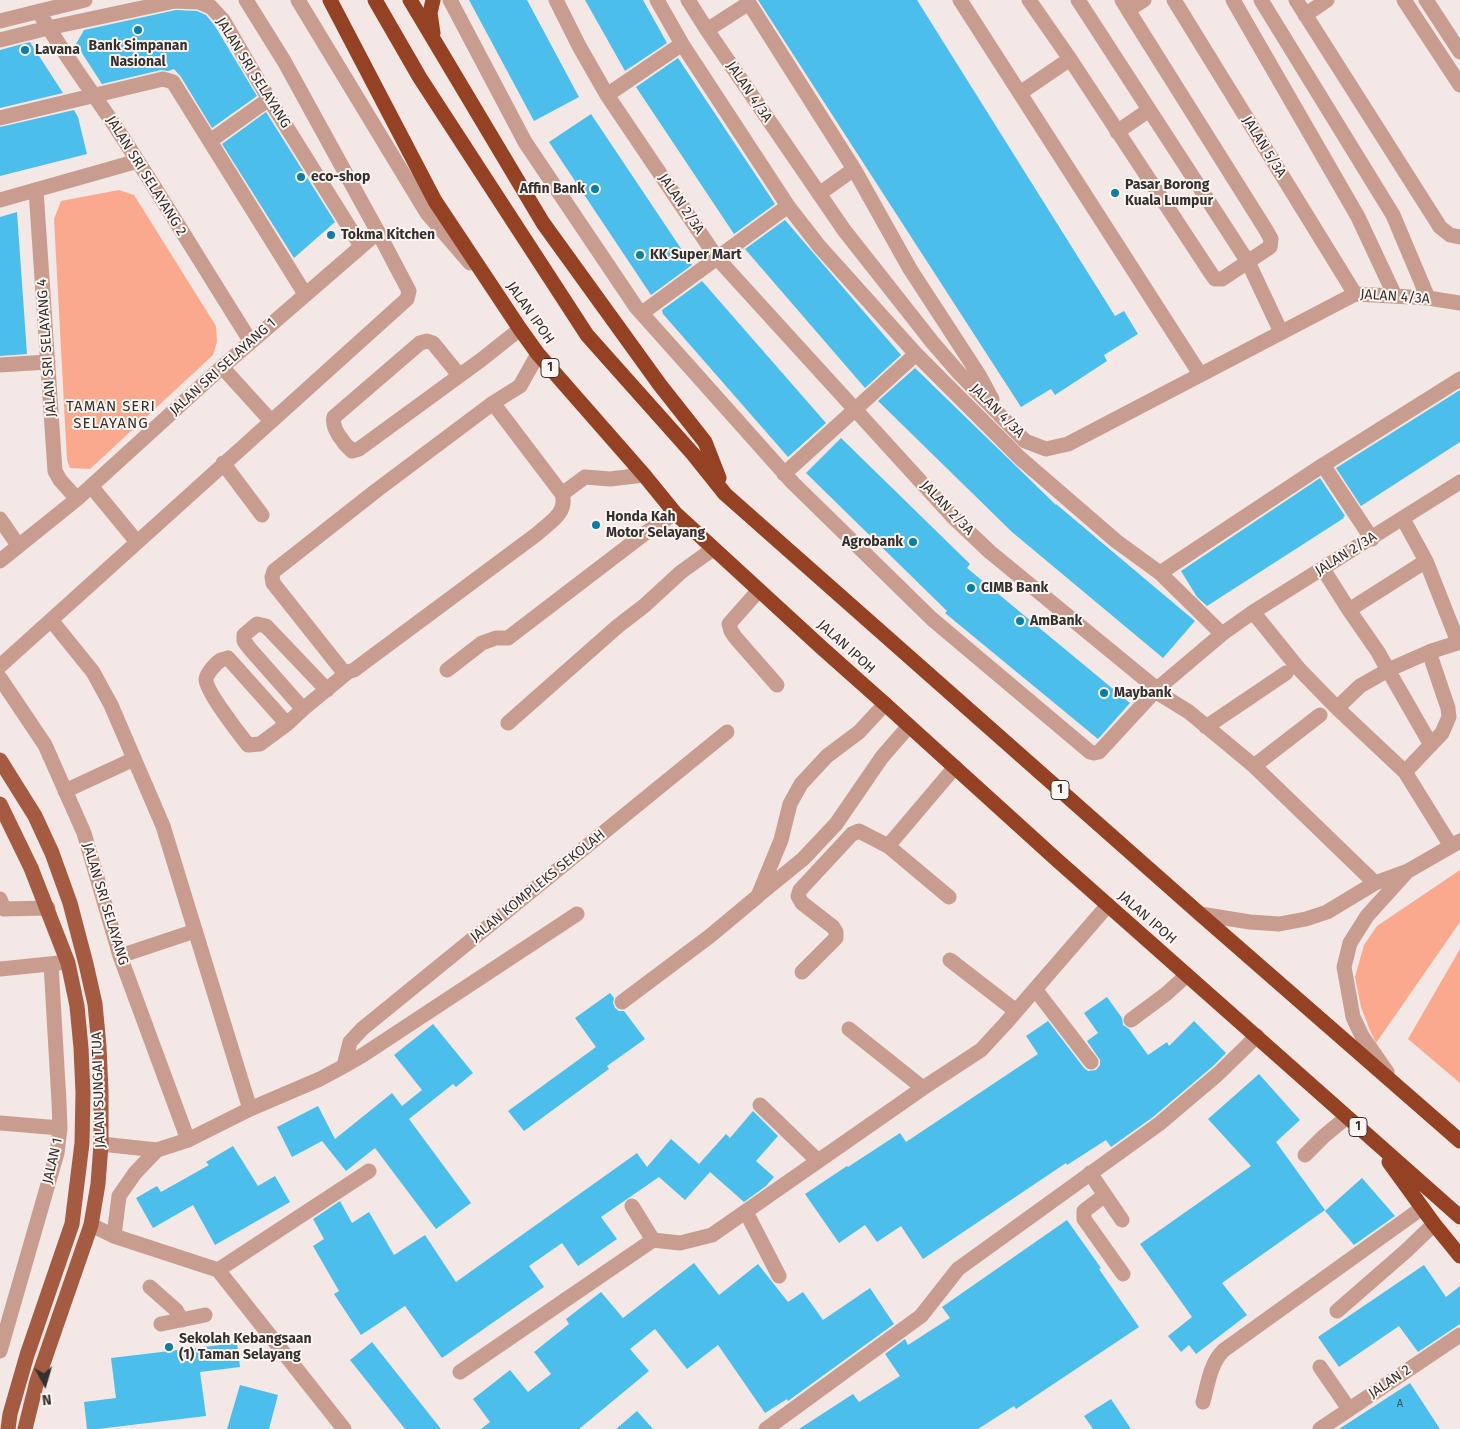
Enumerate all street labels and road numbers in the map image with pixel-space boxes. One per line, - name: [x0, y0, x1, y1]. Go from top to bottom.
- street label: JALAN SRI SELAYANG: [212, 15, 294, 131]
- street label: JALAN 4/3A: [723, 58, 775, 126]
- street label: JALAN SRI SELAYANG 2: [102, 113, 190, 239]
- street label: JALAN 5/3A: [1239, 113, 1289, 181]
- street label: JALAN 2/3A: [655, 171, 707, 237]
- street label: JALAN SRI SELAYANG 4: [34, 278, 60, 418]
- street label: JALAN IPOH: [502, 279, 558, 347]
- street label: JALAN 4/3A: [1360, 286, 1430, 308]
- street label: JALAN SRI SELAYANG 1: [166, 315, 280, 419]
- road number: 1: [541, 358, 559, 378]
- street label: JALAN 4/3A: [966, 380, 1028, 442]
- street label: JALAN 2/3A: [917, 477, 977, 539]
- street label: JALAN 2/3A: [1312, 528, 1380, 580]
- street label: JALAN IPOH: [814, 617, 878, 677]
- road number: 1: [1051, 780, 1069, 800]
- street label: JALAN KOMPLEKS SEKOLAH: [467, 826, 609, 946]
- street label: JALAN SRI SELAYANG: [78, 841, 132, 967]
- street label: JALAN IPOH: [1114, 888, 1180, 948]
- street label: JALAN SUNGAI TUA: [89, 1032, 109, 1148]
- road number: 1: [1349, 1118, 1367, 1136]
- street label: JALAN 1: [40, 1136, 66, 1186]
- street label: JALAN 2: [1366, 1362, 1414, 1402]

